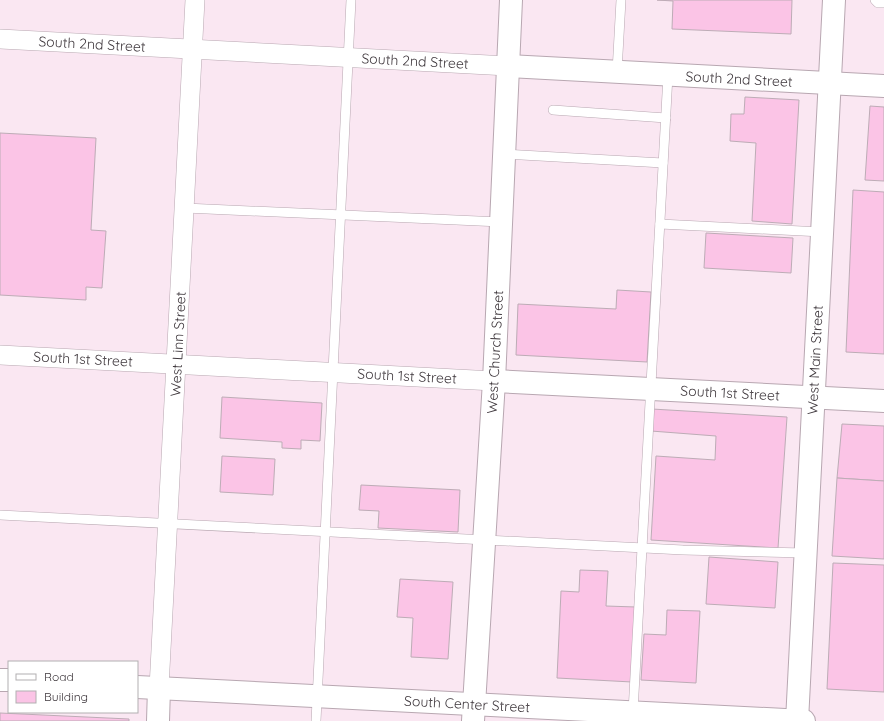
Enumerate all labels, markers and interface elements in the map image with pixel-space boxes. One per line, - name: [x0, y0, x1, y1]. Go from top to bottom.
- street label: South 2nd Street: [38, 32, 146, 56]
- street label: South 2nd Street: [361, 49, 469, 73]
- street label: South 2nd Street: [685, 67, 793, 91]
- street label: West Church Street: [483, 289, 507, 414]
- street label: West Linn Street: [166, 291, 190, 397]
- street label: West Main Street: [803, 305, 827, 415]
- street label: South 1st Street: [33, 347, 133, 371]
- street label: South 1st Street: [357, 364, 457, 388]
- street label: South 1st Street: [680, 381, 780, 405]
- legend: [8, 661, 138, 713]
- text: Road: [44, 669, 74, 684]
- text: Building: [44, 689, 88, 704]
- street label: South Center Street: [404, 692, 531, 716]

